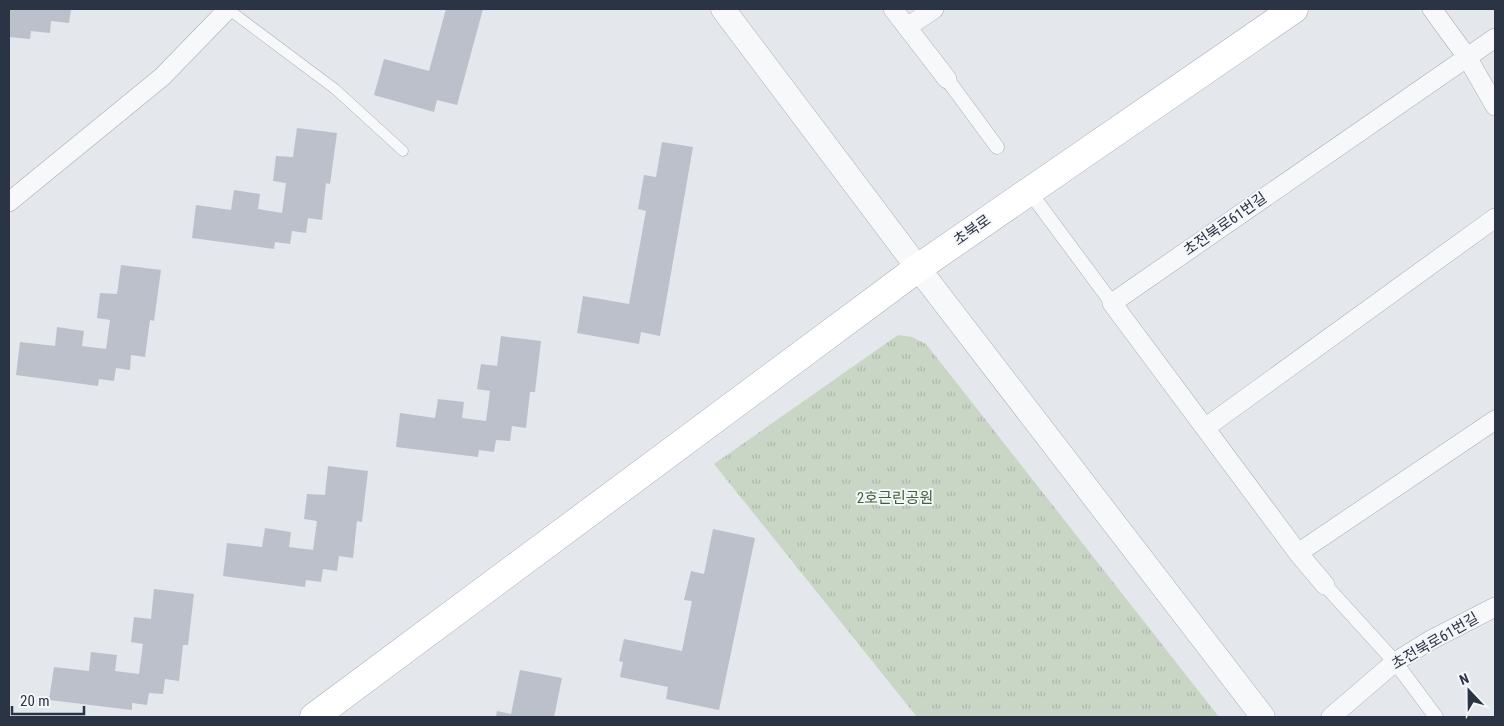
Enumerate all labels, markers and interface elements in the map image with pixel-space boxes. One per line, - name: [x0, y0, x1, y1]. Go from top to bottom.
- street label: 초전북로61번길: [1180, 189, 1270, 259]
- street label: 초북로: [950, 211, 994, 249]
- park label: 2호근린공원: [857, 489, 933, 507]
- street label: 초전북로61번길: [1388, 609, 1482, 673]
- north arrow: [1444, 666, 1494, 716]
- text: N: [1457, 670, 1471, 688]
- scale bar: [12, 684, 85, 716]
- text: 20 m: [20, 692, 50, 710]

